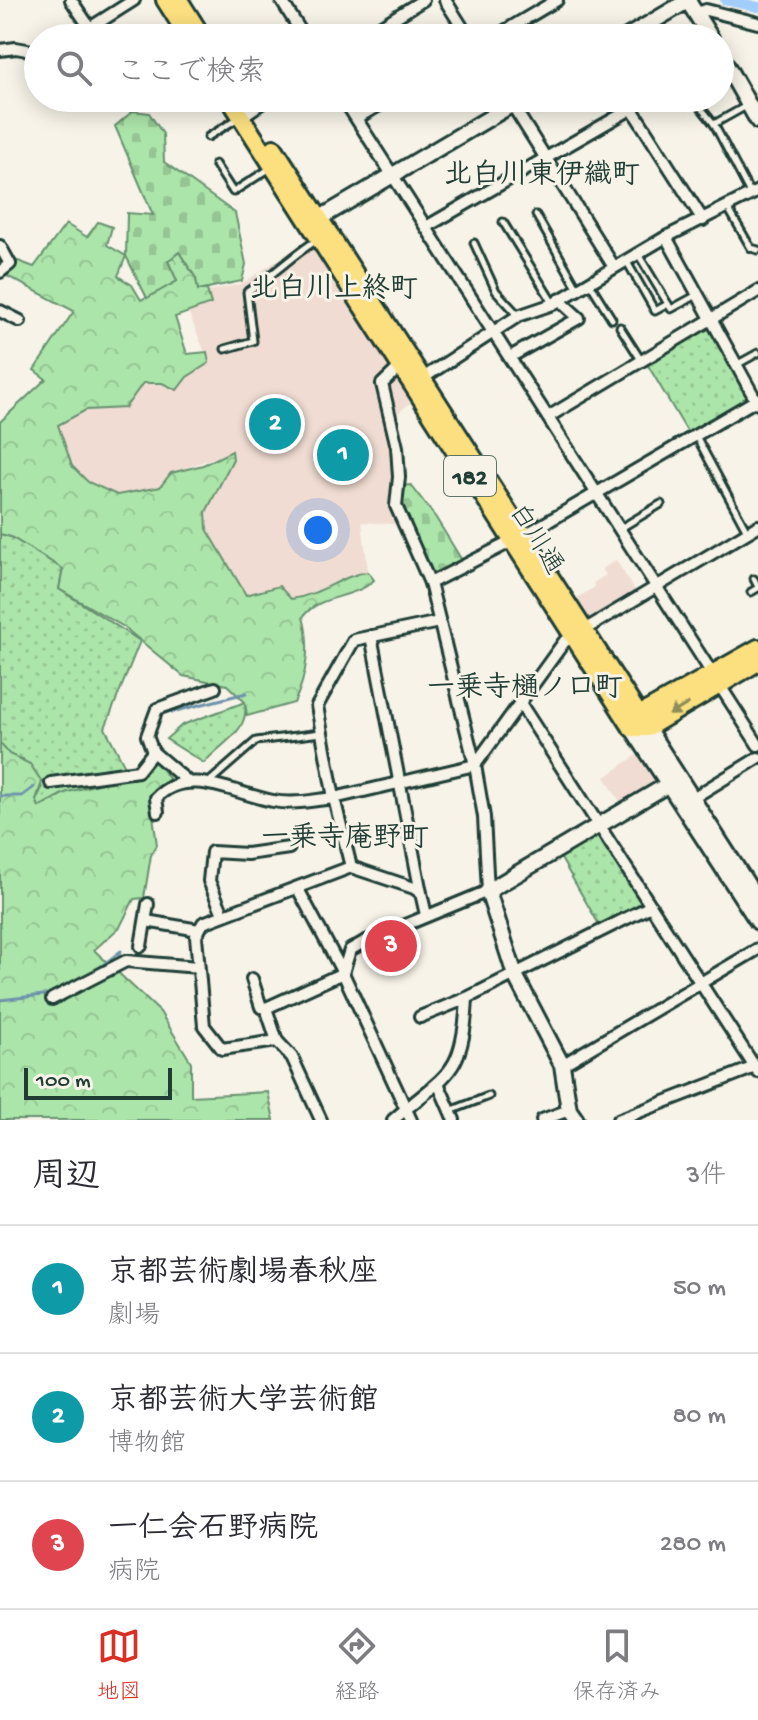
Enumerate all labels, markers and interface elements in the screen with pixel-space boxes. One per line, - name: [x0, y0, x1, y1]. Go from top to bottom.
- search box: [24, 24, 734, 112]
- icon: search: [52, 46, 96, 90]
- text: ここで検索: [116, 57, 266, 92]
- district label: 北白川東伊織町: [444, 158, 640, 193]
- district label: 北白川上終町: [250, 273, 418, 307]
- pin: 2: [249, 394, 301, 454]
- pin: 1: [317, 425, 369, 485]
- road number: 182: [444, 456, 496, 496]
- street label: 白川通: [500, 499, 569, 582]
- your location: [298, 510, 338, 550]
- district label: 一乗寺樋ノ口町: [427, 671, 623, 706]
- one-way arrow: [668, 702, 690, 716]
- district label: 一乗寺庵野町: [261, 821, 429, 856]
- pin: 3: [365, 916, 417, 976]
- scale bar: [24, 1064, 172, 1100]
- text: 100 m: [36, 1069, 91, 1095]
- text: 周辺: [32, 1159, 100, 1199]
- text: 3件: [687, 1162, 726, 1193]
- text: 京都芸術劇場春秋座: [108, 1257, 378, 1292]
- text: 1: [53, 1274, 63, 1305]
- text: 50 m: [673, 1274, 726, 1305]
- text: 劇場: [108, 1302, 160, 1333]
- text: 京都芸術大学芸術館: [108, 1385, 378, 1420]
- text: 2: [52, 1402, 64, 1433]
- text: 80 m: [672, 1402, 726, 1433]
- text: 博物館: [108, 1430, 186, 1461]
- text: 一仁会石野病院: [108, 1513, 318, 1548]
- text: 3: [51, 1530, 65, 1561]
- text: 280 m: [660, 1530, 726, 1561]
- text: 病院: [108, 1558, 160, 1589]
- tab: 地図: [97, 1624, 141, 1707]
- tab: 経路: [335, 1624, 379, 1707]
- tab: 保存済み: [573, 1624, 661, 1707]

